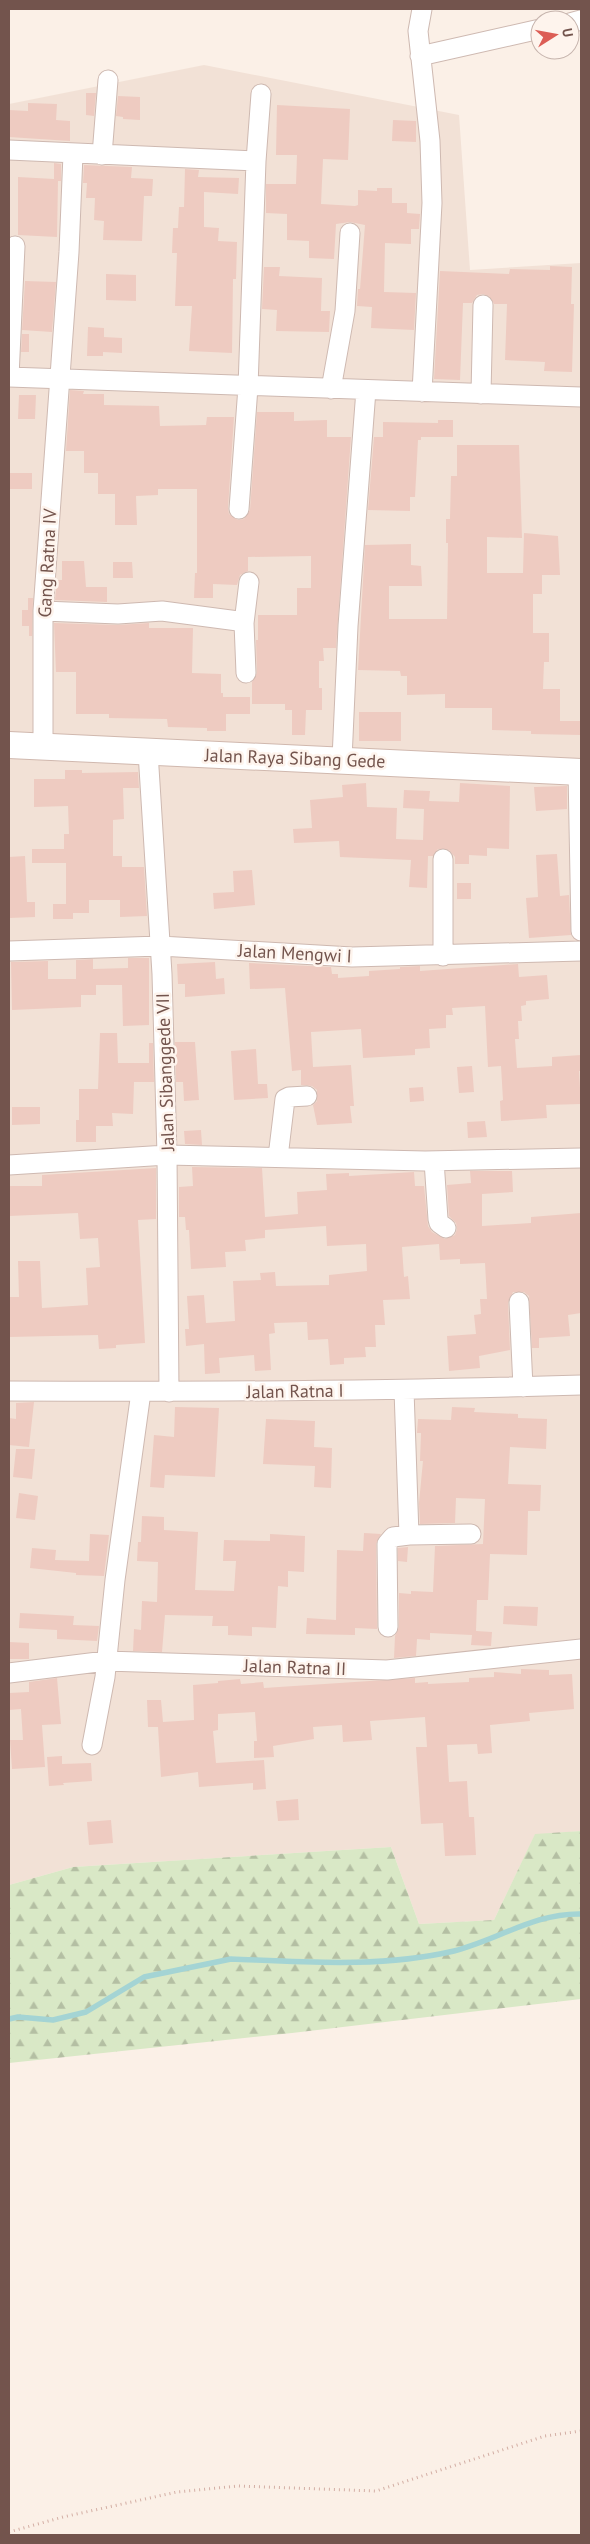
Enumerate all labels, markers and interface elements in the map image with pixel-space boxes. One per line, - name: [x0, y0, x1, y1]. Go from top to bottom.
- north arrow: [530, 10, 580, 60]
- text: U: [558, 26, 577, 39]
- street label: Gang Ratna IV: [33, 507, 61, 618]
- street label: Jalan Raya Sibang Gede: [203, 743, 386, 773]
- street label: Jalan Mengwi I: [236, 938, 353, 967]
- street label: Jalan Sibanggede VII: [151, 993, 179, 1152]
- street label: Jalan Ratna I: [245, 1379, 344, 1403]
- street label: Jalan Ratna II: [242, 1654, 347, 1680]

